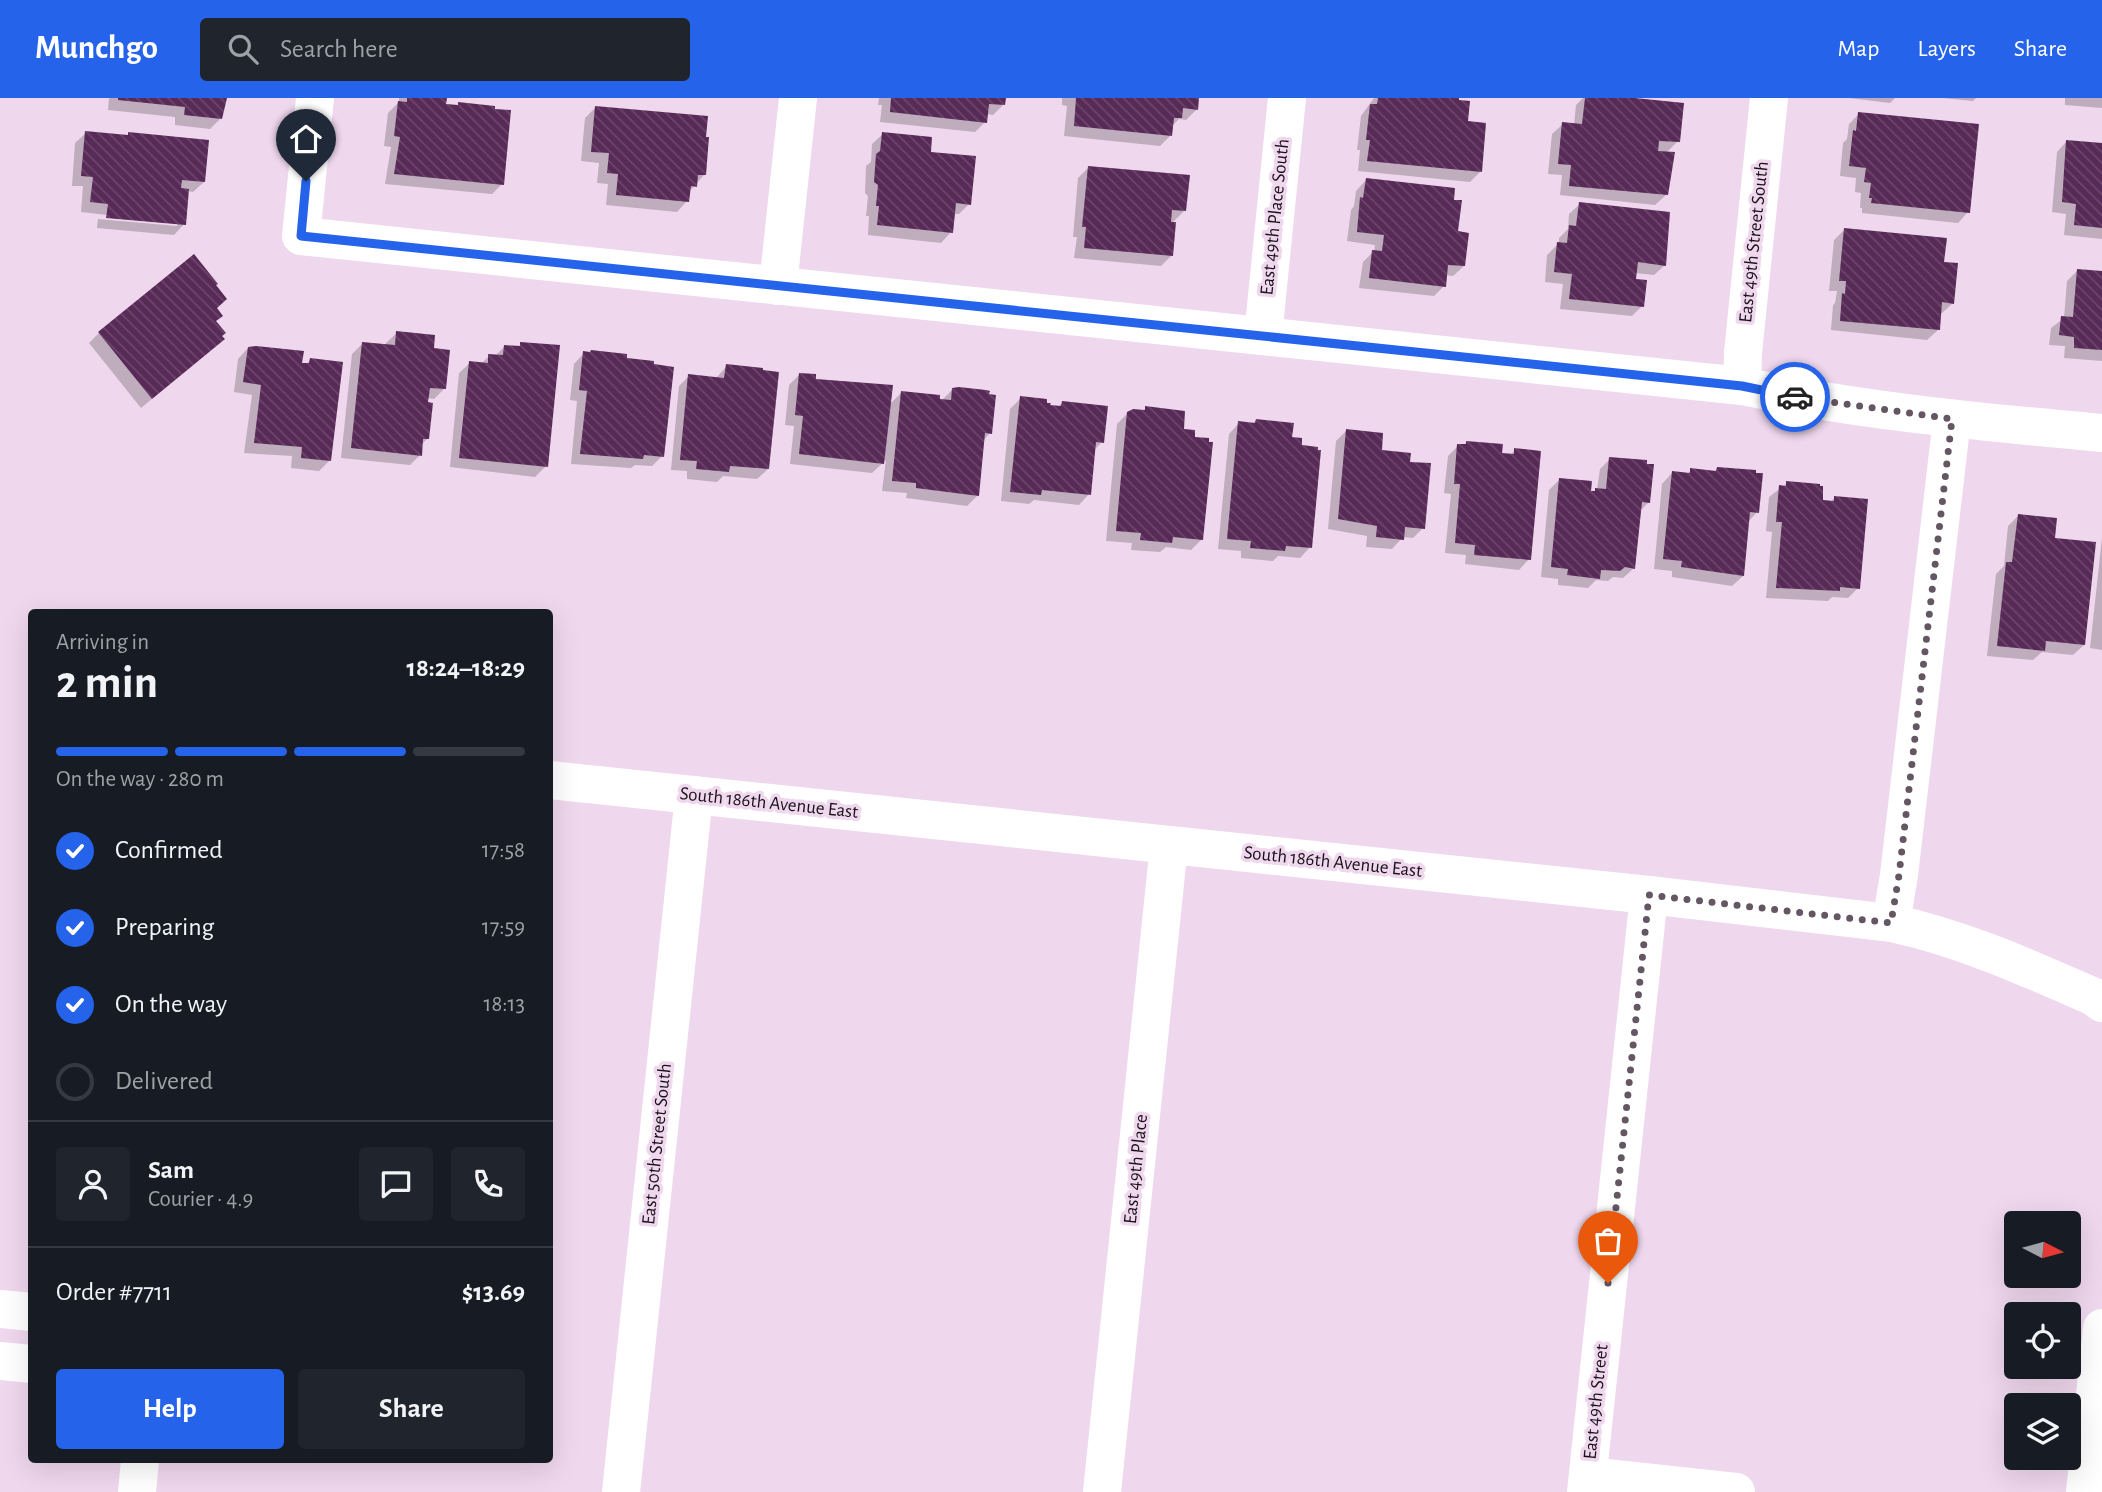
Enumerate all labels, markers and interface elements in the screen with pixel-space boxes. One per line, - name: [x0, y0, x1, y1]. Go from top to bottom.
- search box: [200, 18, 690, 81]
- icon: search: [224, 30, 262, 68]
- text: Munchgo: [35, 32, 158, 65]
- text: Search here: [280, 36, 398, 62]
- text: Map: [1837, 37, 1879, 61]
- text: Layers: [1917, 37, 1976, 61]
- text: Share: [2014, 37, 2067, 61]
- pin: [276, 109, 336, 181]
- icon: home: [287, 120, 325, 158]
- street label: East 49th Place South: [1257, 138, 1293, 296]
- street label: East 49th Street South: [1736, 160, 1772, 324]
- courier: [1760, 362, 1830, 432]
- icon: car: [1776, 378, 1814, 416]
- text: Arriving in: [56, 631, 149, 654]
- text: 18:24–18:29: [407, 655, 525, 681]
- text: 2 min: [56, 660, 158, 706]
- text: On the way · 280 m: [56, 768, 224, 791]
- street label: South 186th Avenue East: [679, 784, 859, 822]
- icon: check: [56, 832, 94, 870]
- text: Confirmed: [115, 837, 223, 863]
- text: 17:58: [482, 839, 525, 862]
- street label: South 186th Avenue East: [1243, 843, 1423, 881]
- icon: check: [56, 909, 94, 947]
- text: Preparing: [115, 914, 214, 940]
- text: 17:59: [482, 916, 525, 939]
- icon: check: [56, 986, 94, 1024]
- text: On the way: [115, 991, 227, 1017]
- text: 18:13: [484, 993, 525, 1016]
- street label: East 50th Street South: [639, 1062, 675, 1226]
- text: Delivered: [115, 1068, 213, 1094]
- street label: East 49th Place: [1121, 1113, 1151, 1225]
- button: person: [56, 1147, 130, 1221]
- button: chat: [359, 1147, 433, 1221]
- button: phone: [451, 1147, 525, 1221]
- text: Sam: [148, 1157, 194, 1183]
- text: Courier · 4.9: [148, 1188, 253, 1211]
- pin: [1578, 1211, 1638, 1283]
- north arrow: [2004, 1211, 2081, 1288]
- map controls: [2004, 1211, 2081, 1470]
- icon: bag: [1589, 1222, 1627, 1260]
- text: Order #7711: [56, 1279, 172, 1305]
- text: $13.69: [462, 1279, 525, 1305]
- button: locate: [2004, 1302, 2081, 1379]
- street label: East 49th Street: [1581, 1343, 1611, 1461]
- button: Help: [56, 1369, 284, 1449]
- button: Share: [298, 1369, 525, 1449]
- button: layers: [2004, 1393, 2081, 1470]

